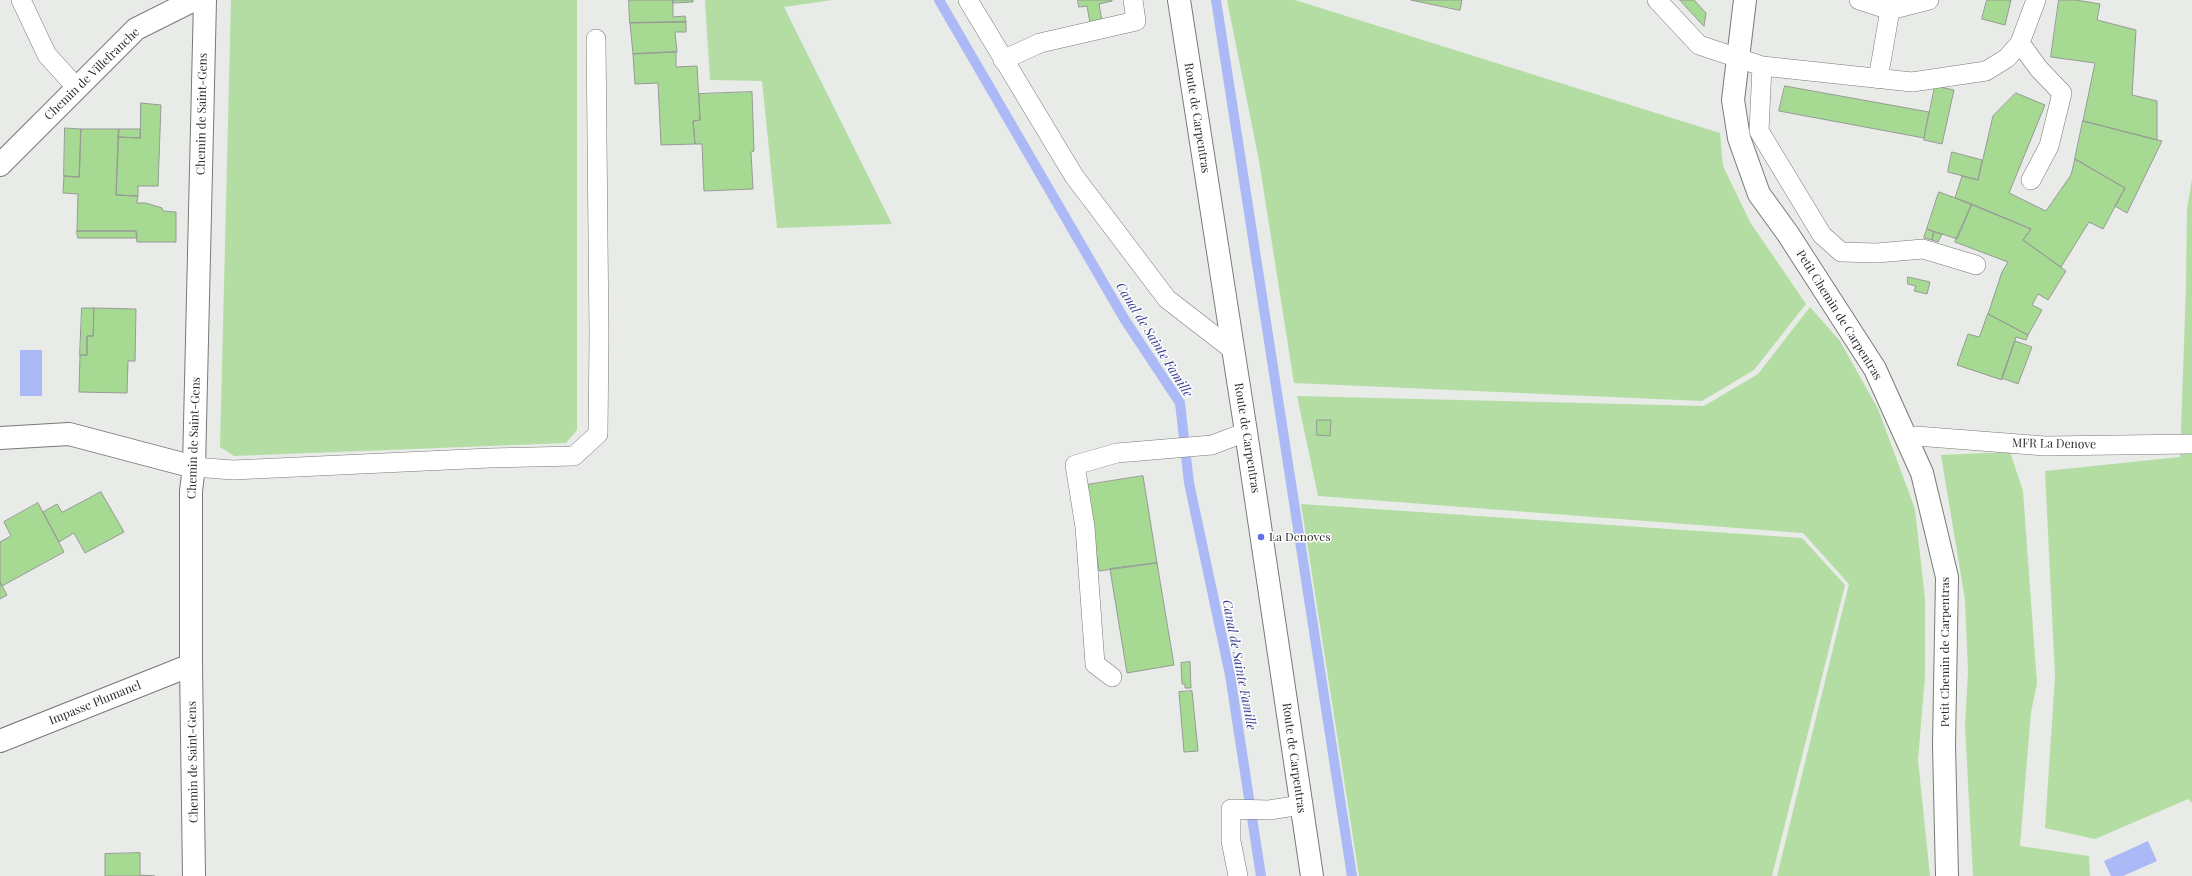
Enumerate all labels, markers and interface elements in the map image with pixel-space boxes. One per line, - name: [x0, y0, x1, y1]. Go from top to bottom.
- street label: Chemin de Villefranche: [41, 25, 143, 123]
- street label: Chemin de Saint-Gens: [194, 53, 210, 175]
- street label: Route de Carpentras: [1181, 62, 1213, 174]
- street label: Petit Chemin de Carpentras: [1793, 247, 1885, 383]
- water label: Canal de Sainte Famille: [1112, 280, 1196, 400]
- street label: Chemin de Saint-Gens: [185, 377, 203, 499]
- street label: Route de Carpentras: [1231, 382, 1263, 494]
- street label: MFR La Denove: [2012, 436, 2096, 452]
- place label: La Denoves: [1269, 530, 1331, 544]
- marker: La Denoves: [1256, 532, 1266, 542]
- street label: Petit Chemin de Carpentras: [1938, 577, 1952, 727]
- water label: Canal de Sainte Famille: [1219, 599, 1259, 731]
- street label: Impasse Plumanel: [47, 678, 143, 728]
- street label: Chemin de Saint-Gens: [185, 701, 201, 823]
- street label: Route de Carpentras: [1279, 702, 1309, 814]

